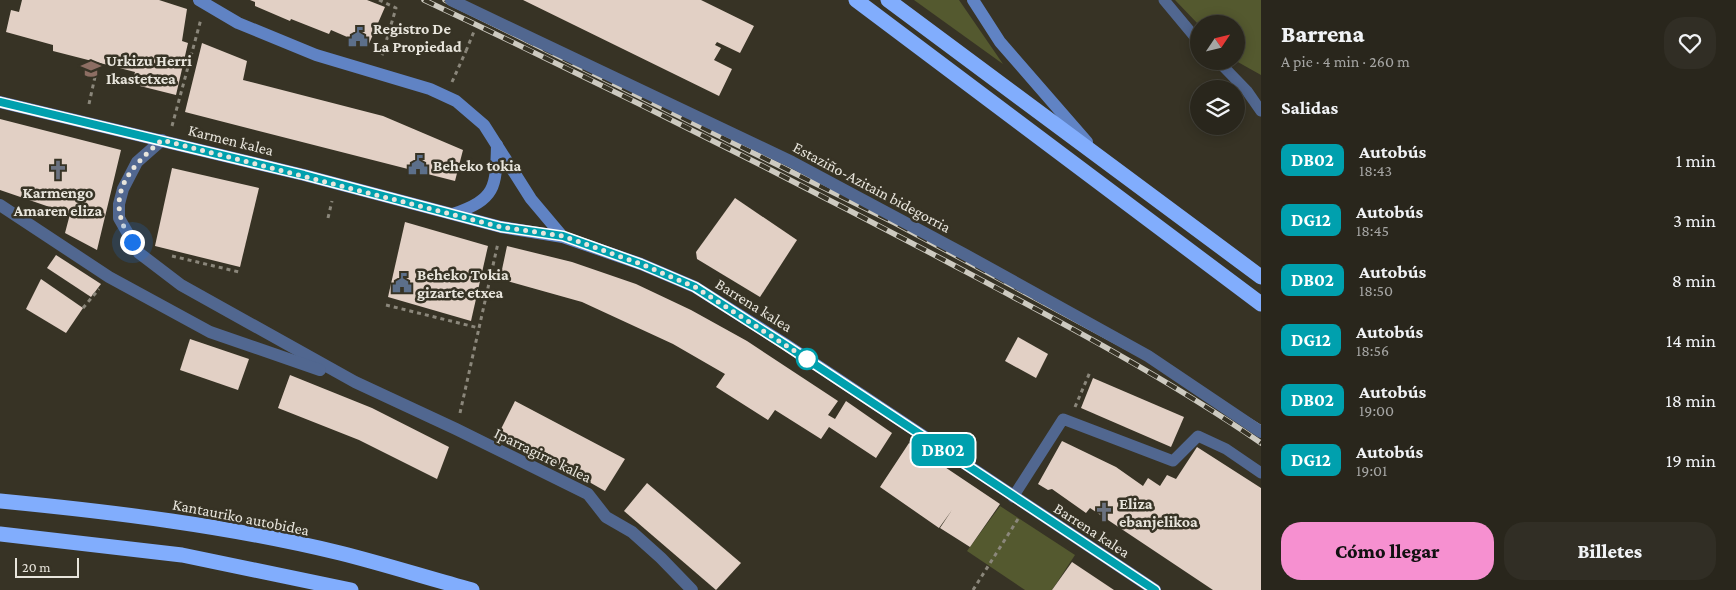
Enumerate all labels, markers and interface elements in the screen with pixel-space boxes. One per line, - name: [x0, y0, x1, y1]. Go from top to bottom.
- north arrow: [1190, 15, 1245, 70]
- map controls: [1190, 15, 1245, 135]
- button: heart: [1664, 17, 1716, 69]
- place label: Registro De La Propiedad: [373, 20, 462, 55]
- text: Barrena: [1281, 20, 1364, 47]
- public building icon: Registro De La Propiedad: [347, 26, 369, 48]
- place label: Urkizu Herri Ikastetxea: [106, 52, 192, 87]
- text: A pie · 4 min · 260 m: [1281, 53, 1410, 70]
- school or university icon: Urkizu Herri Ikastetxea: [80, 58, 102, 80]
- button: layers: [1190, 80, 1245, 135]
- text: Salidas: [1281, 97, 1338, 118]
- street label: Karmen kalea: [187, 121, 276, 159]
- street label: Estaziño-Azitain bidegorria: [790, 138, 954, 237]
- text: Autobús: [1359, 141, 1426, 162]
- text: DB02: [1291, 150, 1334, 170]
- text: 1 min: [1676, 150, 1716, 171]
- public building icon: Beheko tokia: [407, 154, 429, 176]
- place label: Beheko tokia: [433, 157, 522, 174]
- church icon: Karmengo Amaren eliza: [47, 159, 69, 181]
- text: 18:43: [1359, 162, 1392, 179]
- place label: Karmengo Amaren eliza: [13, 184, 102, 219]
- text: Autobús: [1356, 201, 1423, 222]
- text: DG12: [1291, 210, 1331, 230]
- text: 3 min: [1673, 210, 1716, 231]
- text: 18:45: [1356, 222, 1389, 239]
- your location: [120, 230, 145, 255]
- text: Autobús: [1359, 261, 1426, 282]
- place label: Beheko Tokia gizarte etxea: [417, 266, 509, 301]
- text: DB02: [1291, 270, 1334, 290]
- text: 8 min: [1672, 270, 1716, 291]
- public building icon: Beheko Tokia gizarte etxea: [391, 272, 413, 294]
- street label: Barrena kalea: [713, 275, 796, 336]
- text: 18:50: [1359, 282, 1393, 299]
- text: Autobús: [1356, 321, 1423, 342]
- text: DG12: [1291, 330, 1331, 350]
- text: 14 min: [1666, 330, 1716, 351]
- text: 18:56: [1356, 342, 1389, 359]
- unlabelled marker: [796, 348, 818, 370]
- text: Autobús: [1359, 381, 1426, 402]
- text: DB02: [1291, 390, 1334, 410]
- text: 18 min: [1665, 390, 1716, 411]
- text: 19:00: [1359, 402, 1394, 419]
- street label: Iparragirre kalea: [491, 424, 595, 487]
- line badge: DB02: [908, 434, 978, 466]
- text: DB02: [922, 440, 964, 460]
- text: Autobús: [1356, 441, 1423, 462]
- text: DG12: [1291, 450, 1331, 470]
- text: 19 min: [1666, 450, 1716, 471]
- text: 19:01: [1356, 462, 1387, 479]
- street label: Kantauriko autobidea: [171, 495, 311, 539]
- place label: Eliza ebanjelikoa: [1119, 495, 1198, 531]
- street label: Barrena kalea: [1051, 499, 1134, 561]
- church icon: Eliza ebanjelikoa: [1093, 501, 1115, 523]
- button: Cómo llegar: [1281, 522, 1494, 580]
- button: Billetes: [1504, 522, 1716, 580]
- scale bar: [15, 555, 79, 578]
- text: 20 m: [22, 559, 50, 575]

